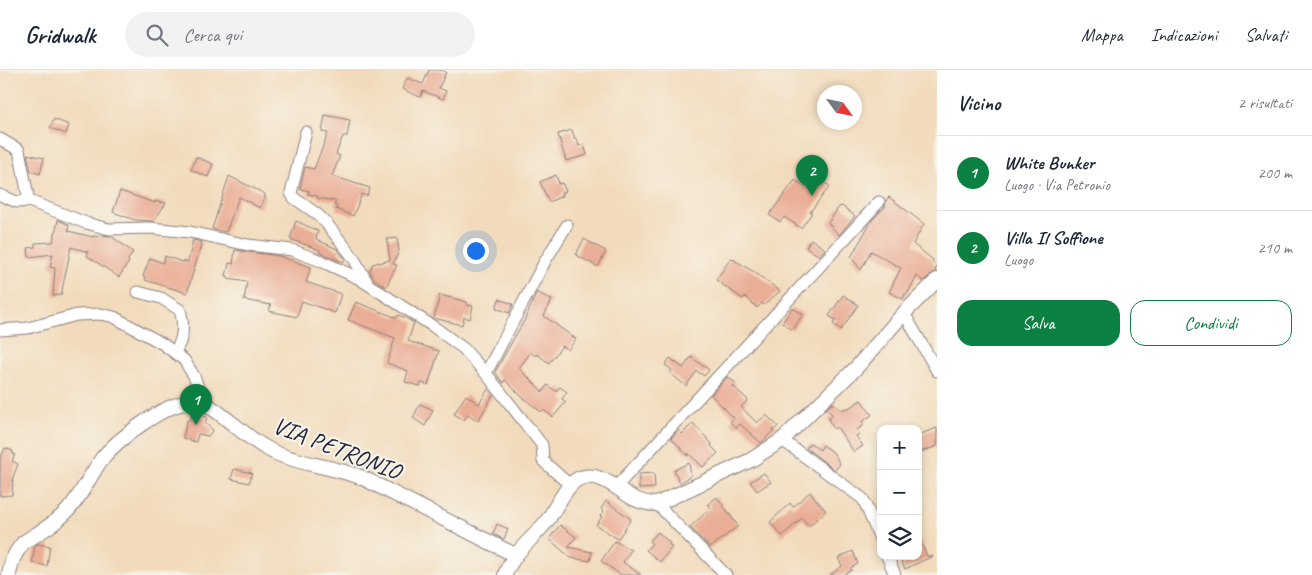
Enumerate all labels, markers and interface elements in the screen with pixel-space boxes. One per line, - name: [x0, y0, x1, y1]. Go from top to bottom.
- search box: [125, 12, 475, 57]
- text: Gridwalk: [25, 20, 95, 50]
- icon: search: [143, 21, 171, 49]
- text: Cerca qui: [183, 23, 242, 47]
- text: Mappa: [1081, 24, 1123, 46]
- text: Indicazioni: [1151, 24, 1217, 46]
- text: Salvati: [1245, 24, 1287, 46]
- north arrow: [817, 85, 862, 130]
- text: Vicino: [957, 90, 1000, 116]
- text: 2 risultati: [1238, 93, 1292, 113]
- text: White Bunker: [1004, 151, 1094, 175]
- pin: 2: [796, 155, 828, 196]
- text: 1: [969, 163, 977, 183]
- text: 200 m: [1258, 163, 1292, 183]
- text: Luogo · Via Petronio: [1004, 175, 1110, 195]
- text: Villa Il Soffione: [1004, 226, 1103, 250]
- your location: [463, 238, 489, 264]
- text: 2: [969, 238, 977, 258]
- text: 210 m: [1258, 238, 1292, 258]
- text: Luogo: [1004, 250, 1033, 270]
- button: Salva: [957, 300, 1120, 346]
- button: Condividi: [1130, 300, 1292, 346]
- pin: 1: [180, 384, 212, 425]
- street label: VIA PETRONIO: [269, 410, 408, 487]
- map controls: [877, 425, 922, 560]
- button: +: [877, 425, 922, 470]
- button: −: [877, 470, 922, 515]
- button: layers: [877, 515, 922, 560]

